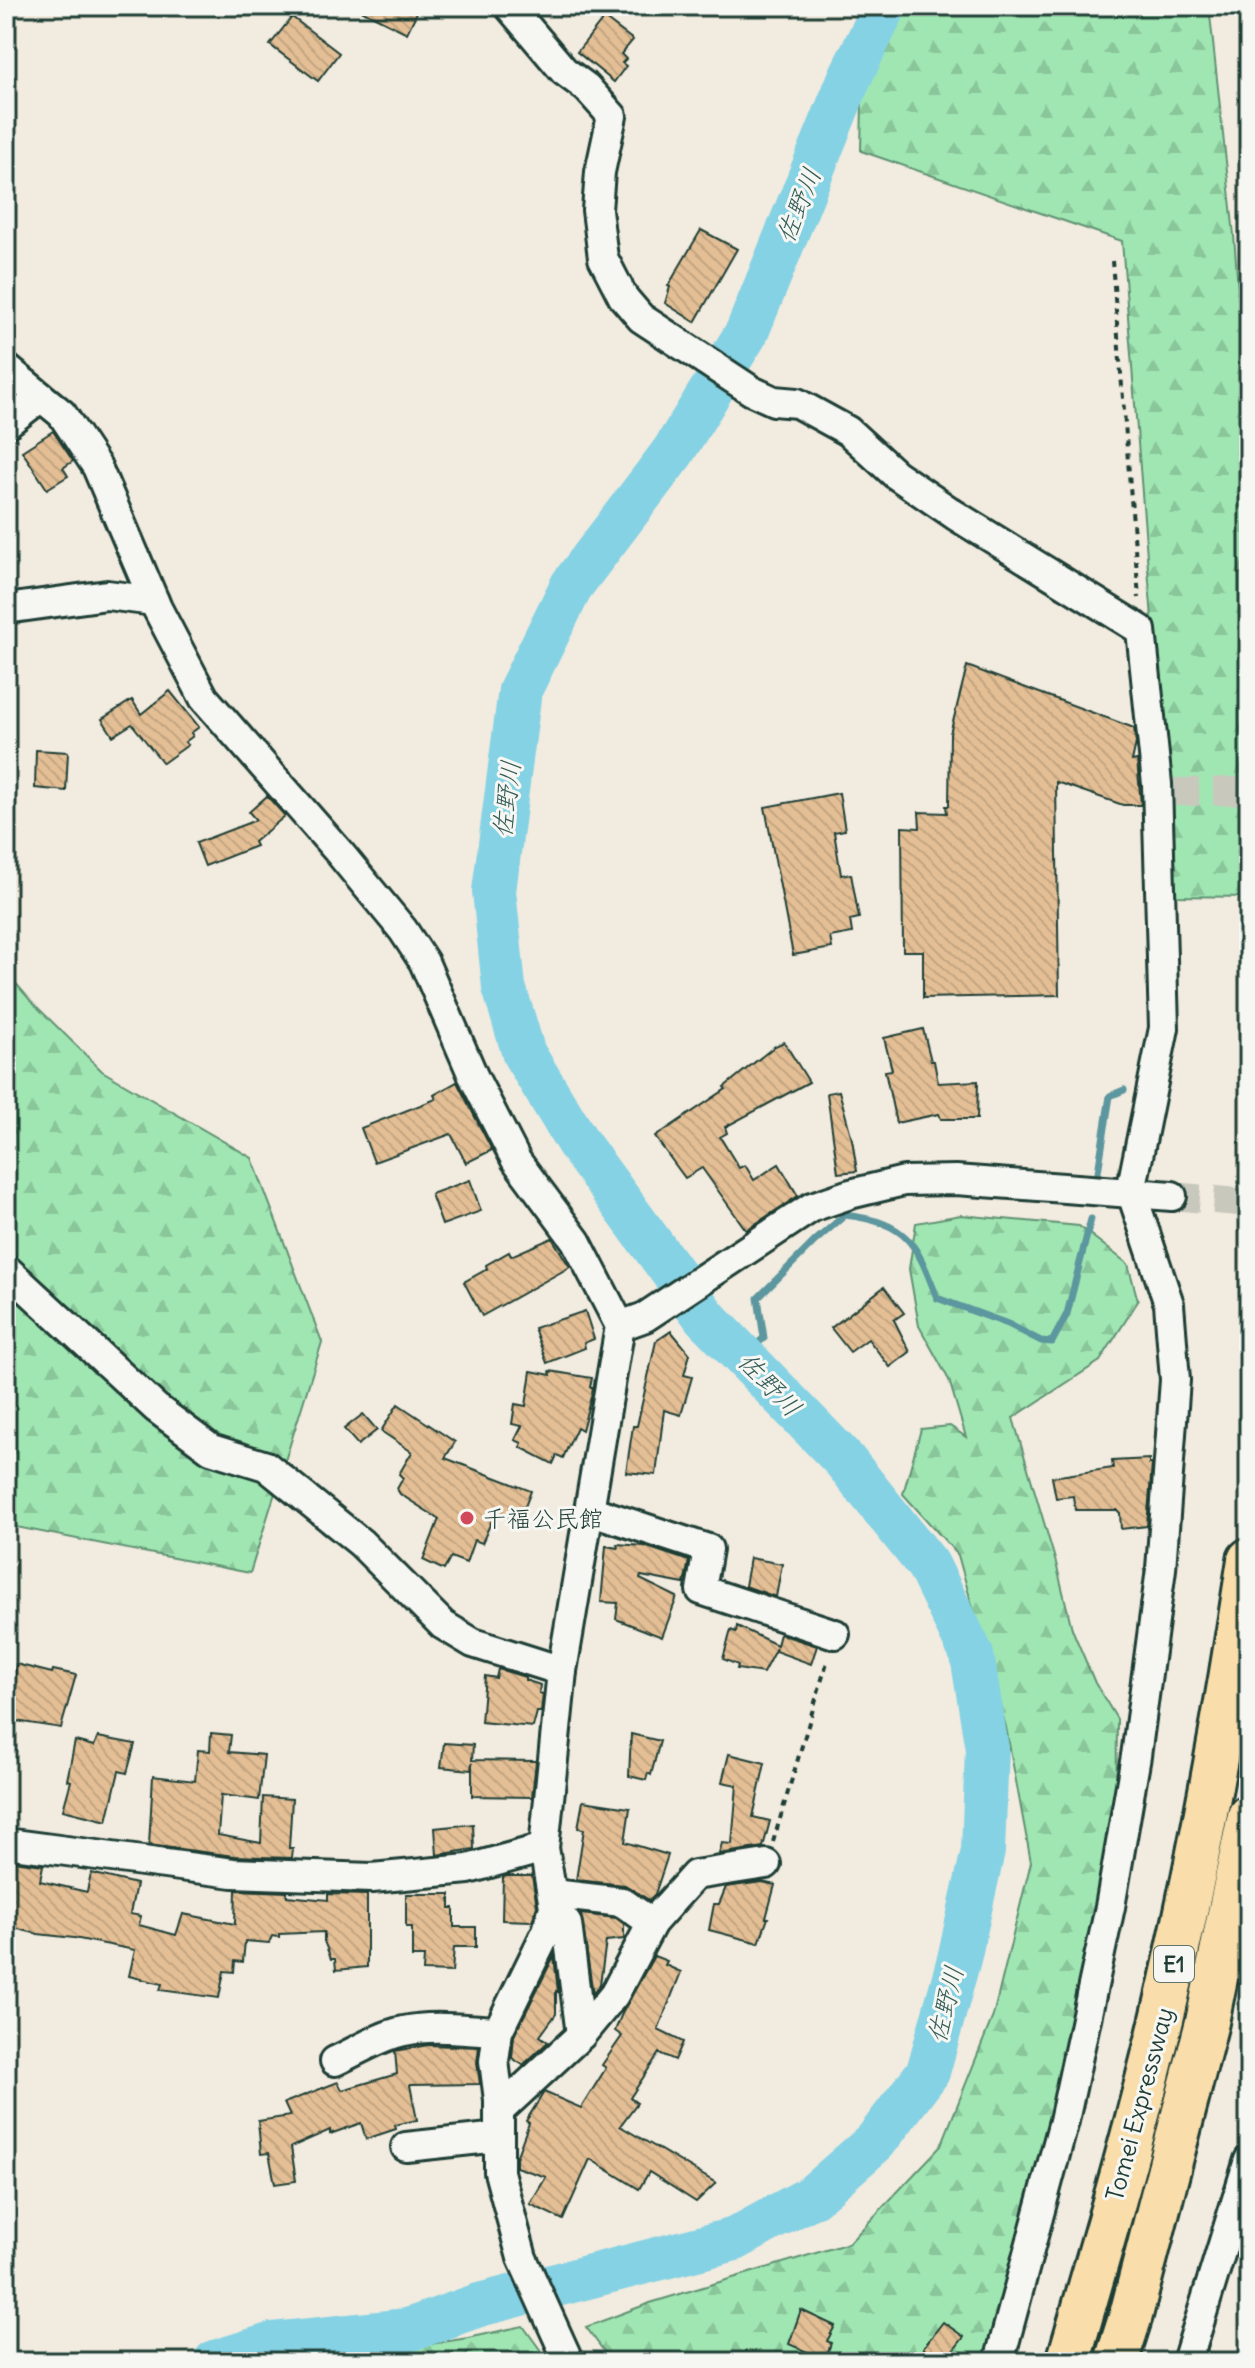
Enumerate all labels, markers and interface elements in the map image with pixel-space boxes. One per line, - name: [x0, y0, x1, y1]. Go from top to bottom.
- water label: 佐野川: [768, 163, 828, 247]
- water label: 佐野川: [485, 758, 527, 840]
- water label: 佐野川: [731, 1344, 809, 1424]
- place label: 千福公民館: [483, 1503, 603, 1533]
- marker: 千福公民館: [458, 1509, 476, 1527]
- road number: E1: [1154, 1946, 1194, 1982]
- water label: 佐野川: [920, 1962, 970, 2046]
- street label: Tomei Expressway: [1099, 2004, 1179, 2204]

